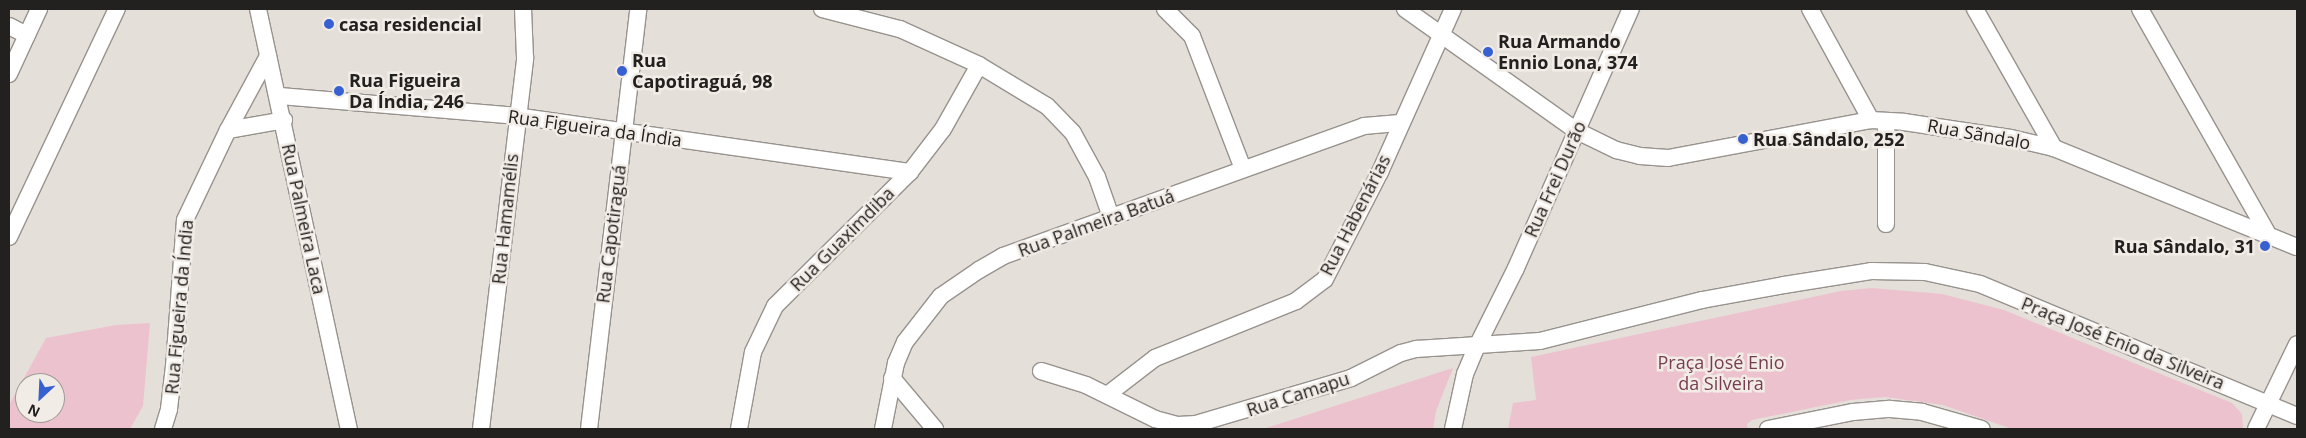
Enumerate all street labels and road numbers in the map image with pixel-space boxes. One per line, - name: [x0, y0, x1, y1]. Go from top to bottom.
- street label: Rua Figueira da Índia: [507, 105, 683, 151]
- street label: Rua Sãndalo: [1926, 114, 2032, 154]
- street label: Rua Frei Durão: [1520, 117, 1590, 241]
- street label: Rua Palmeira Laca: [277, 142, 331, 296]
- street label: Rua Habenárias: [1315, 151, 1395, 279]
- street label: Rua Hamamélis: [487, 153, 523, 285]
- street label: Rua Capotiraguá: [592, 164, 630, 304]
- street label: Rua Guaximdiba: [786, 183, 898, 295]
- street label: Rua Palmeira Batuá: [1015, 185, 1177, 261]
- street label: Rua Figueira da Índia: [161, 219, 197, 395]
- street label: Praça José Enio da Silveira: [2018, 292, 2228, 394]
- street label: Rua Camapu: [1244, 367, 1352, 421]

